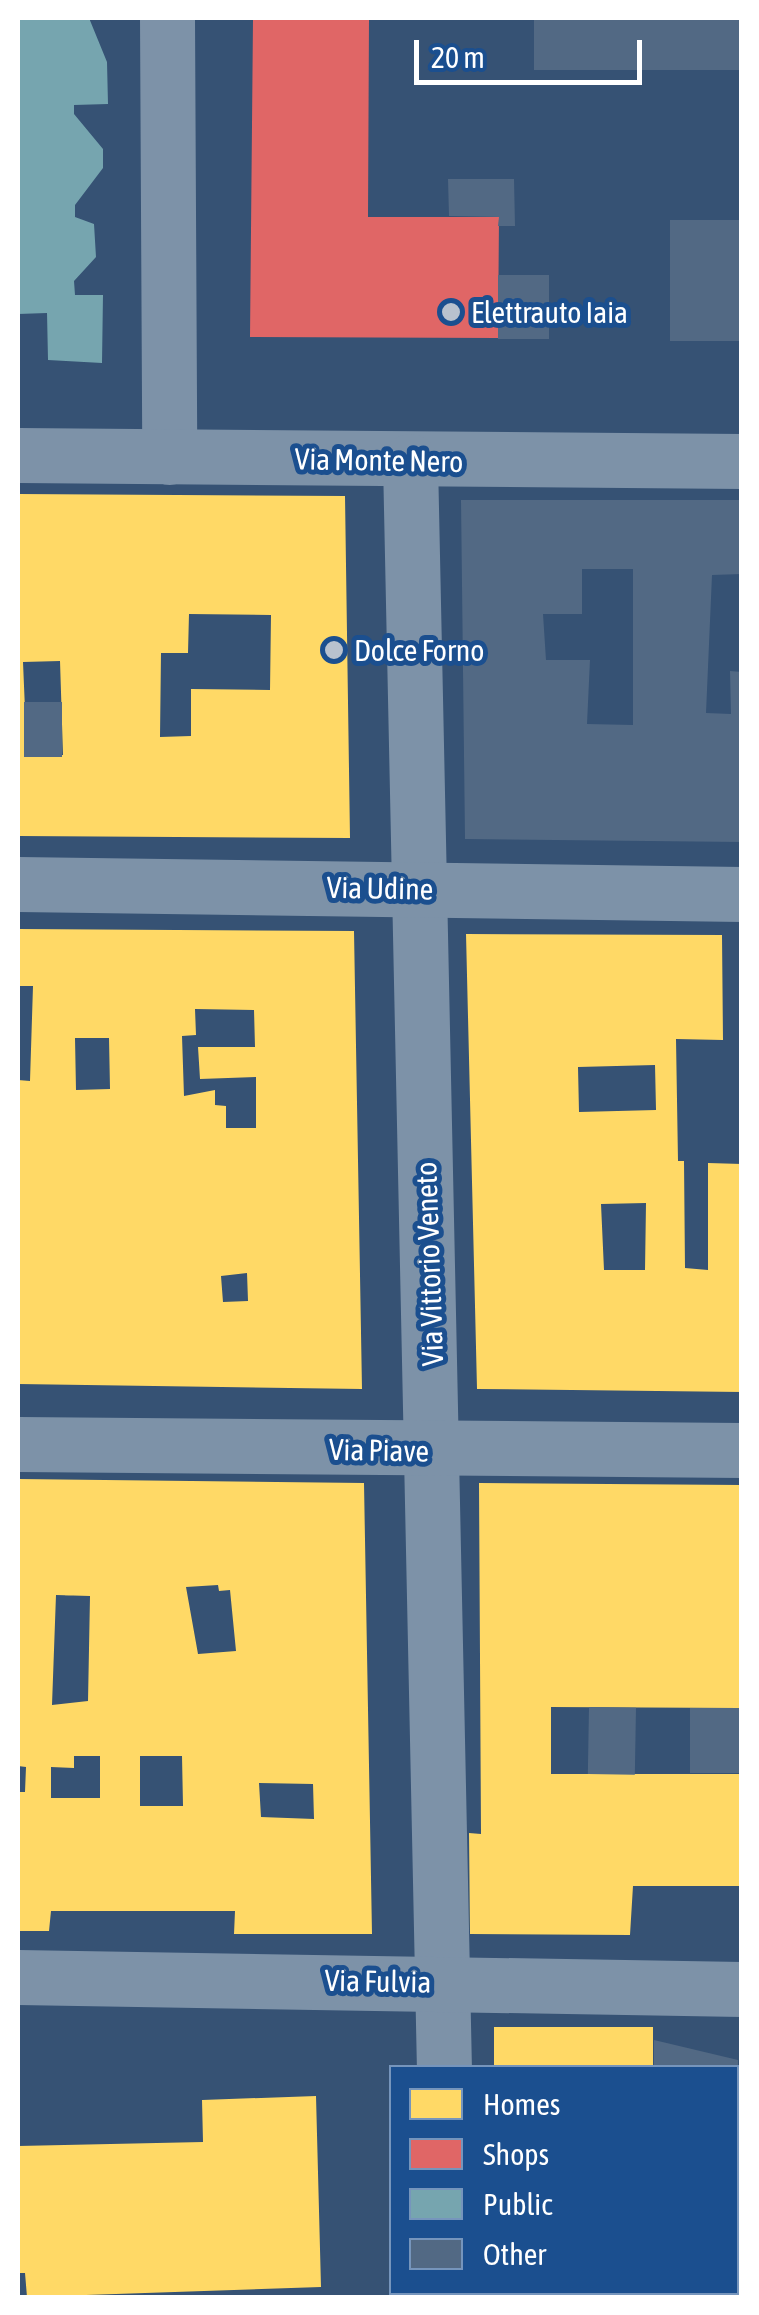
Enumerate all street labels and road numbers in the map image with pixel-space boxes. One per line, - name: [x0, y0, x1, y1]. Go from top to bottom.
- street label: Via Monte Nero: [294, 441, 464, 479]
- street label: Via Udine: [326, 869, 434, 907]
- street label: Via Vittorio Veneto: [407, 1161, 451, 1367]
- street label: Via Piave: [329, 1431, 429, 1469]
- street label: Via Fulvia: [324, 1962, 432, 2000]

